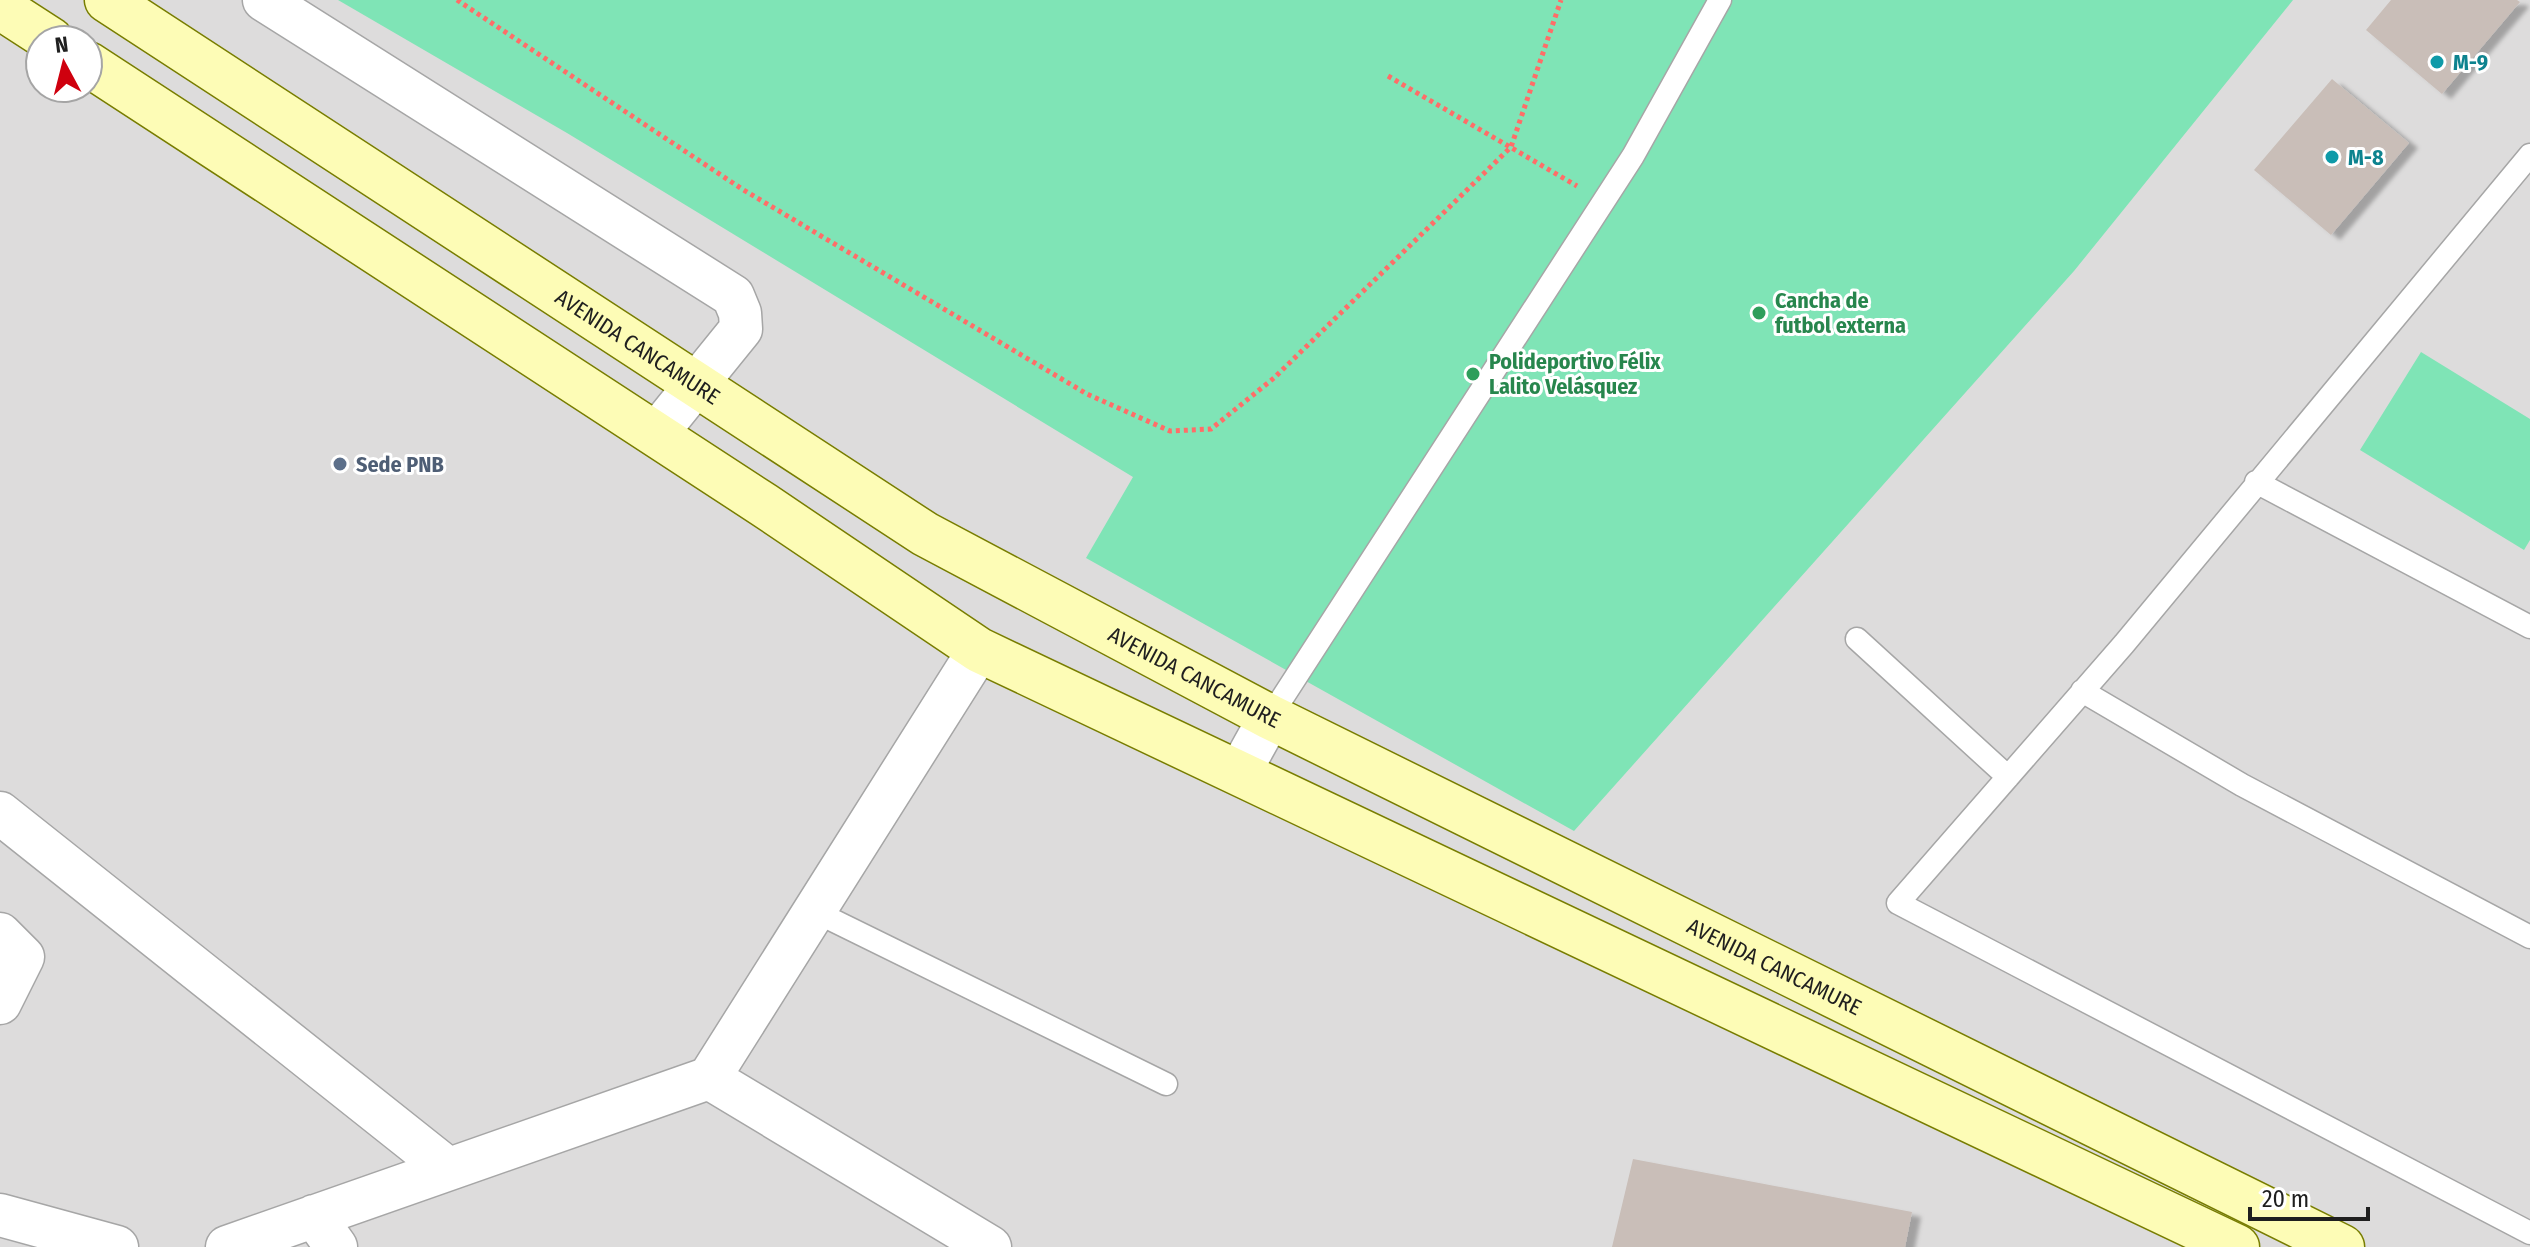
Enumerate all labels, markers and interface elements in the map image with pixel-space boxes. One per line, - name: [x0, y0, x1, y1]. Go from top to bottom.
- north arrow: [24, 24, 104, 104]
- text: N: [53, 30, 70, 59]
- place label: M-9: [2453, 49, 2488, 76]
- marker: M-9: [2428, 53, 2446, 71]
- place label: M-8: [2348, 144, 2384, 171]
- marker: M-8: [2323, 148, 2341, 166]
- street label: AVENIDA CANCAMURE: [551, 283, 725, 410]
- place label: Cancha de futbol externa: [1775, 287, 1906, 339]
- marker: Cancha de futbol externa: [1750, 304, 1768, 322]
- place label: Polideportivo Félix Lalito Velásquez: [1489, 348, 1661, 400]
- marker: Polideportivo Félix Lalito Velásquez: [1464, 365, 1482, 383]
- place label: Sede PNB: [356, 451, 444, 478]
- marker: Sede PNB: [331, 455, 349, 473]
- street label: AVENIDA CANCAMURE: [1104, 620, 1285, 734]
- street label: AVENIDA CANCAMURE: [1683, 912, 1866, 1021]
- scale bar: [2250, 1171, 2368, 1221]
- text: 20 m: [2262, 1185, 2309, 1213]

